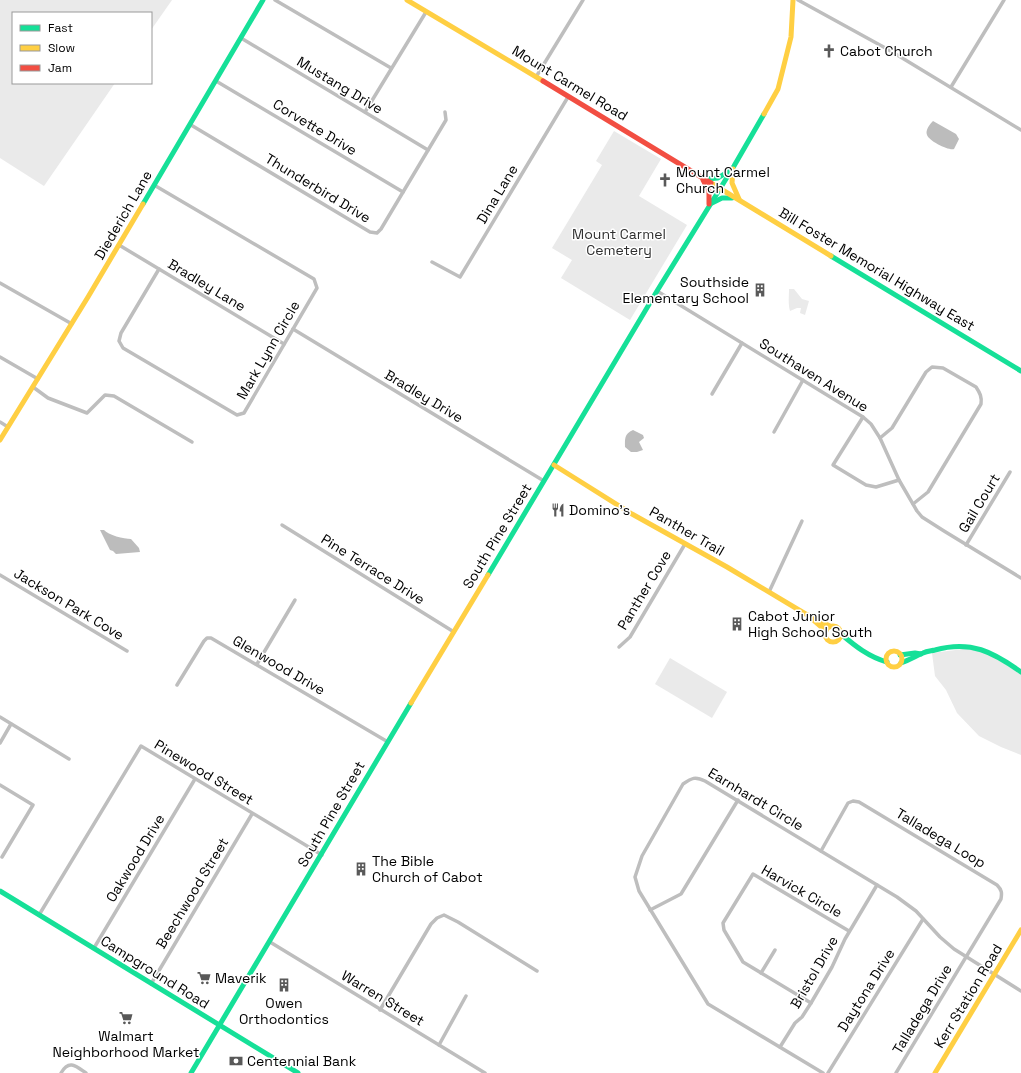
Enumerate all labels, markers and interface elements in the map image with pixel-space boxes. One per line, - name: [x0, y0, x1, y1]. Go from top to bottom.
- legend: [12, 12, 152, 84]
- text: Fast: [48, 20, 73, 36]
- text: Slow: [48, 40, 75, 56]
- street label: Mount Carmel Road: [509, 41, 631, 125]
- place label: Cabot Church: [840, 42, 932, 60]
- church icon: Cabot Church: [821, 43, 837, 59]
- street label: Mustang Drive: [294, 52, 386, 118]
- text: Jam: [48, 60, 72, 76]
- street label: Corvette Drive: [270, 95, 360, 159]
- street label: Thunderbird Drive: [262, 149, 374, 227]
- street label: Dina Lane: [472, 161, 522, 227]
- place label: Mount Carmel Church: [676, 163, 770, 197]
- street label: Diederich Lane: [90, 167, 156, 263]
- church icon: Mount Carmel Church: [657, 172, 673, 188]
- street label: Bill Foster Memorial Highway East: [776, 203, 978, 335]
- park label: Mount Carmel Cemetery: [572, 225, 666, 259]
- street label: Bradley Lane: [165, 255, 249, 315]
- place label: Southside Elementary School: [623, 273, 749, 307]
- building icon: Southside Elementary School: [752, 282, 768, 298]
- street label: Mark Lynn Circle: [232, 297, 304, 403]
- street label: Southaven Avenue: [756, 334, 872, 416]
- street label: Bradley Drive: [381, 365, 467, 427]
- street label: Gail Court: [954, 470, 1004, 536]
- street label: South Pine Street: [459, 480, 535, 592]
- place label: Domino's: [569, 501, 630, 519]
- restaurant icon: Domino's: [550, 502, 566, 518]
- street label: Panther Trail: [646, 502, 728, 560]
- street label: Pine Terrace Drive: [318, 530, 428, 608]
- street label: Panther Cove: [613, 547, 675, 633]
- street label: Jackson Park Cove: [11, 564, 127, 644]
- place label: Cabot Junior High School South: [748, 607, 872, 641]
- building icon: Cabot Junior High School South: [729, 616, 745, 632]
- street label: Glenwood Drive: [229, 631, 329, 699]
- street label: Pinewood Street: [151, 735, 257, 809]
- street label: South Pine Street: [293, 758, 369, 870]
- street label: Earnhardt Circle: [705, 763, 807, 835]
- street label: Talladega Loop: [893, 804, 989, 872]
- street label: Oakwood Drive: [102, 811, 168, 905]
- street label: Beechwood Street: [152, 834, 232, 952]
- place label: The Bible Church of Cabot: [372, 852, 483, 886]
- building icon: The Bible Church of Cabot: [353, 861, 369, 877]
- street label: Harvick Circle: [758, 861, 846, 921]
- street label: Campground Road: [97, 931, 213, 1013]
- street label: Bristol Drive: [786, 933, 842, 1011]
- street label: Kerr Station Road: [930, 941, 1006, 1051]
- street label: Daytona Drive: [833, 945, 899, 1035]
- street label: Talladega Drive: [888, 961, 956, 1057]
- street label: Warren Street: [338, 966, 428, 1030]
- place label: Maverik: [215, 969, 267, 987]
- supermarket icon: Maverik: [196, 970, 212, 986]
- building icon: Owen Orthodontics: [276, 977, 292, 993]
- place label: Owen Orthodontics: [239, 994, 329, 1028]
- supermarket icon: Walmart Neighborhood Market: [118, 1010, 134, 1026]
- place label: Walmart Neighborhood Market: [52, 1027, 200, 1061]
- place label: Centennial Bank: [247, 1052, 357, 1070]
- bank icon: Centennial Bank: [228, 1053, 244, 1069]

